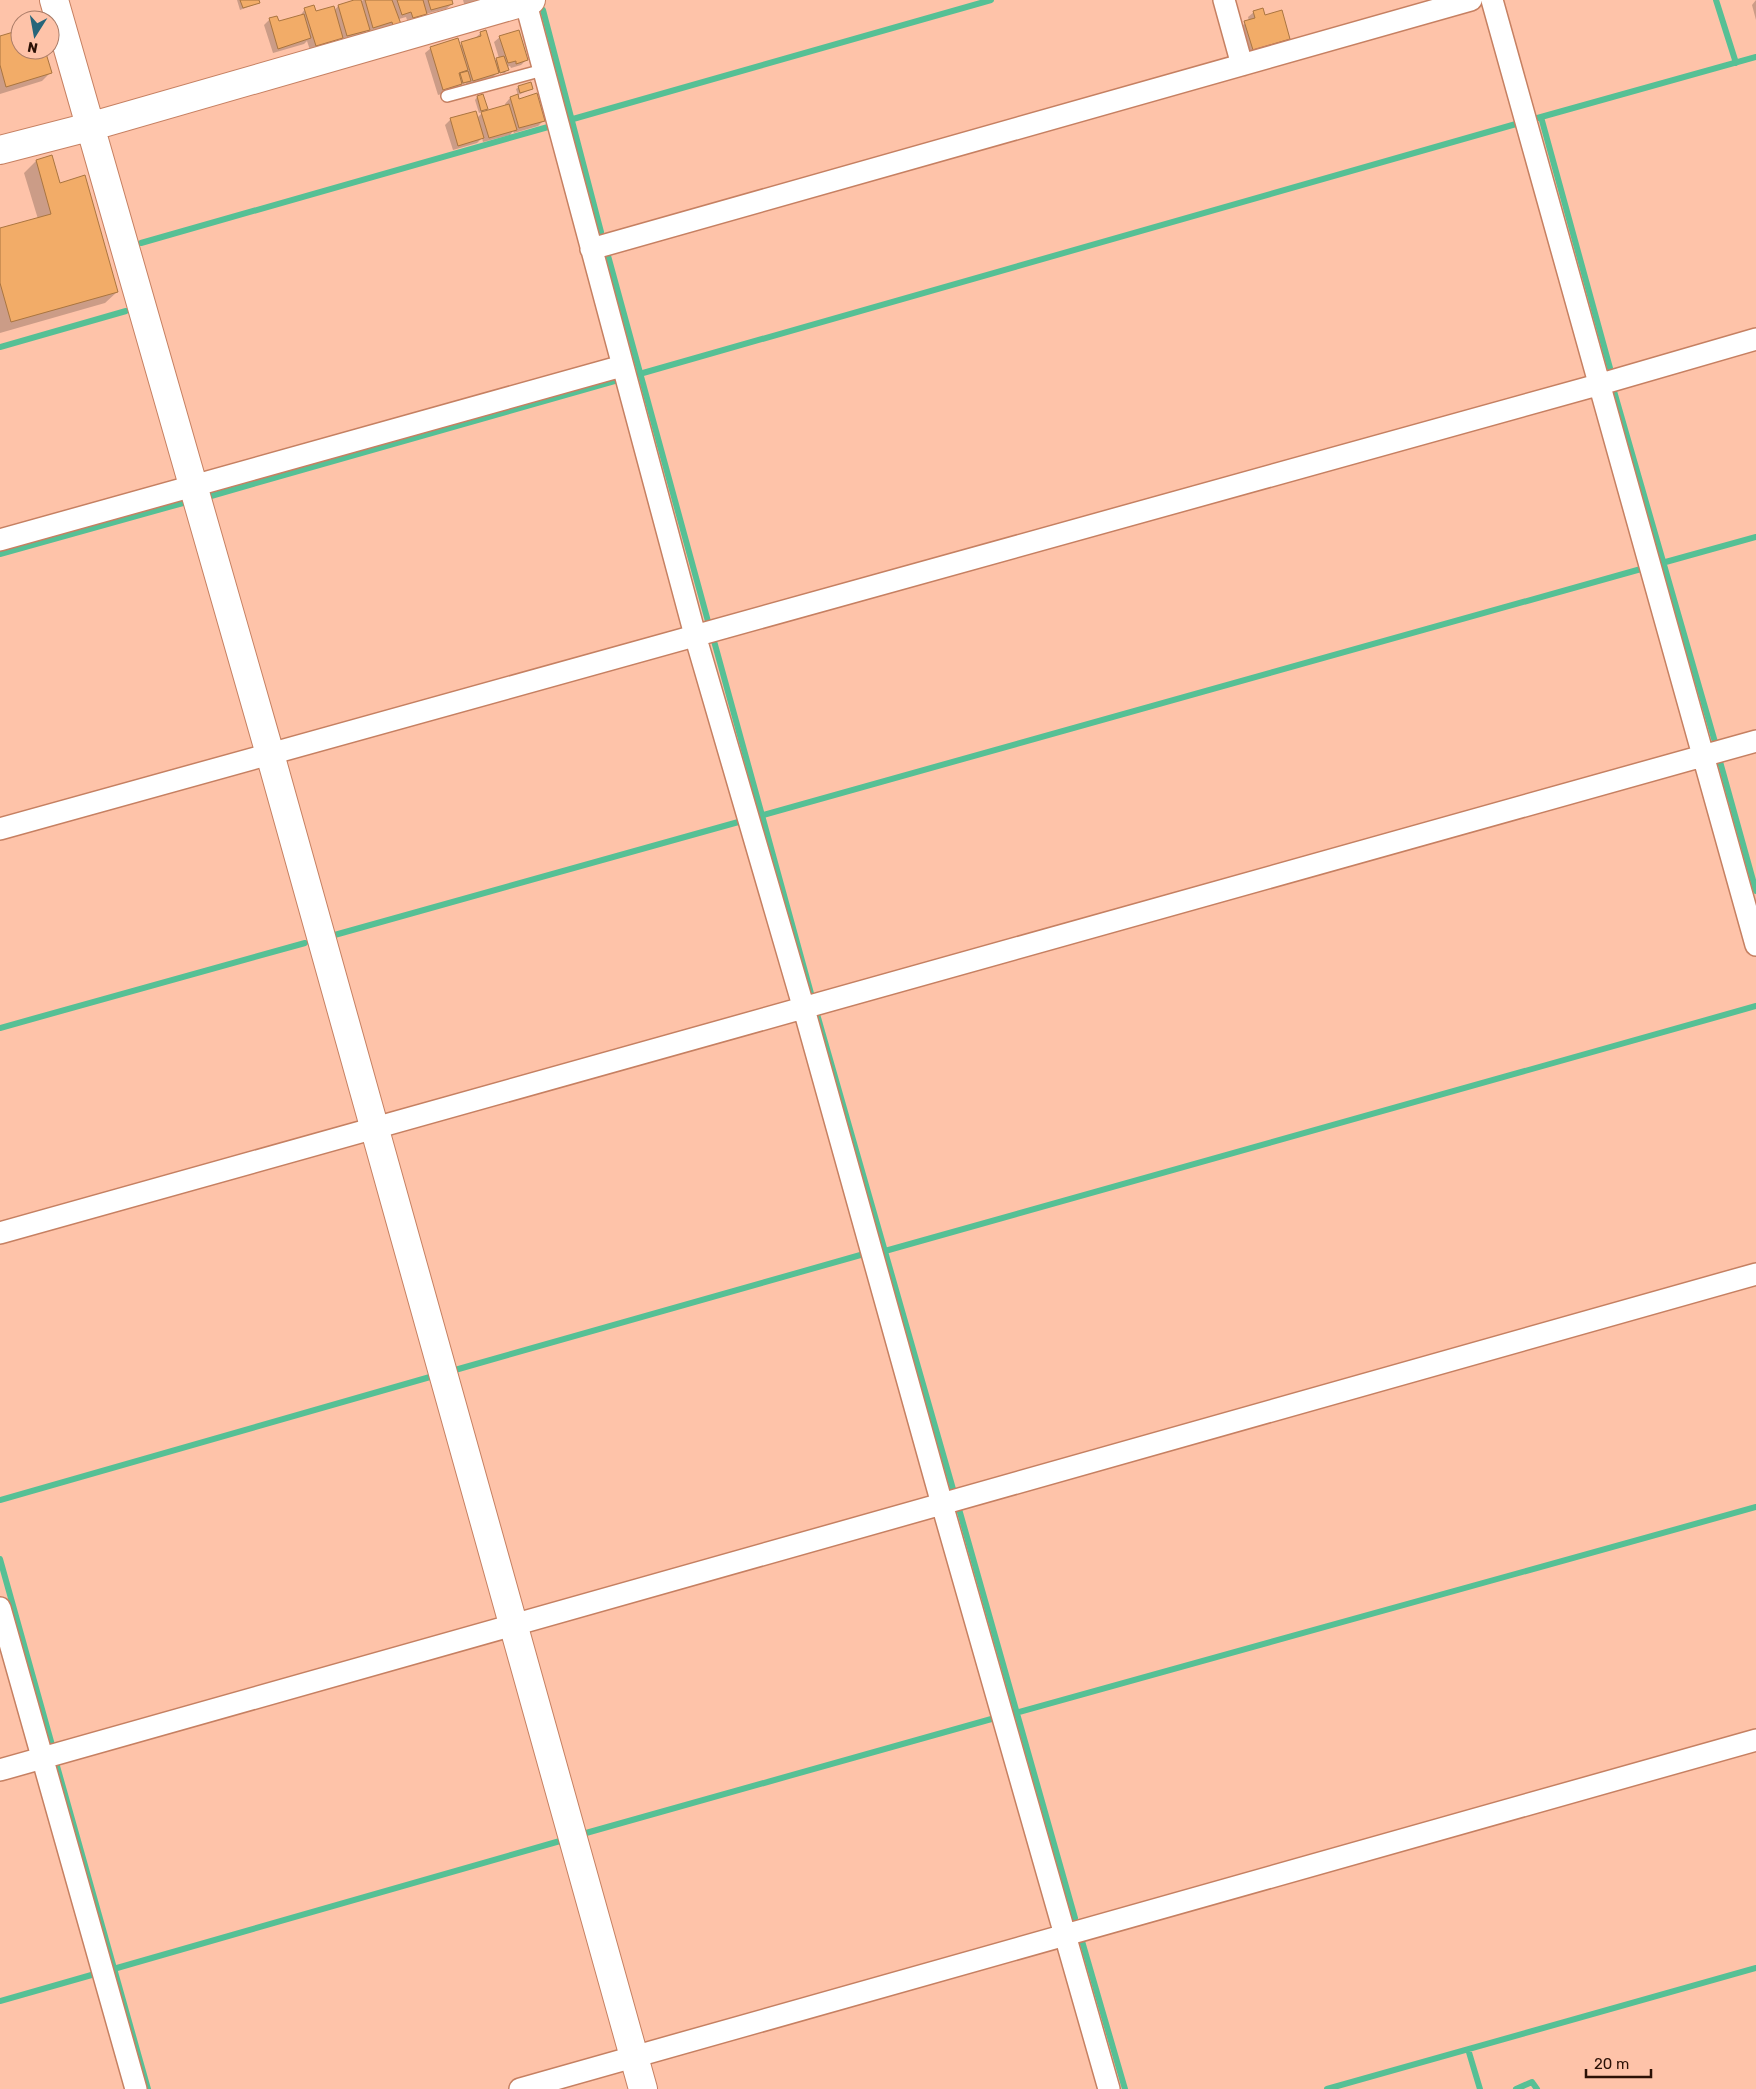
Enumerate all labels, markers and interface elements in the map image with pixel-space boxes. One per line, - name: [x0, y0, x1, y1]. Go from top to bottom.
- north arrow: [10, 10, 60, 60]
- text: N: [26, 38, 39, 57]
- scale bar: [1586, 2046, 1651, 2078]
- text: 20 m: [1594, 2055, 1629, 2073]

